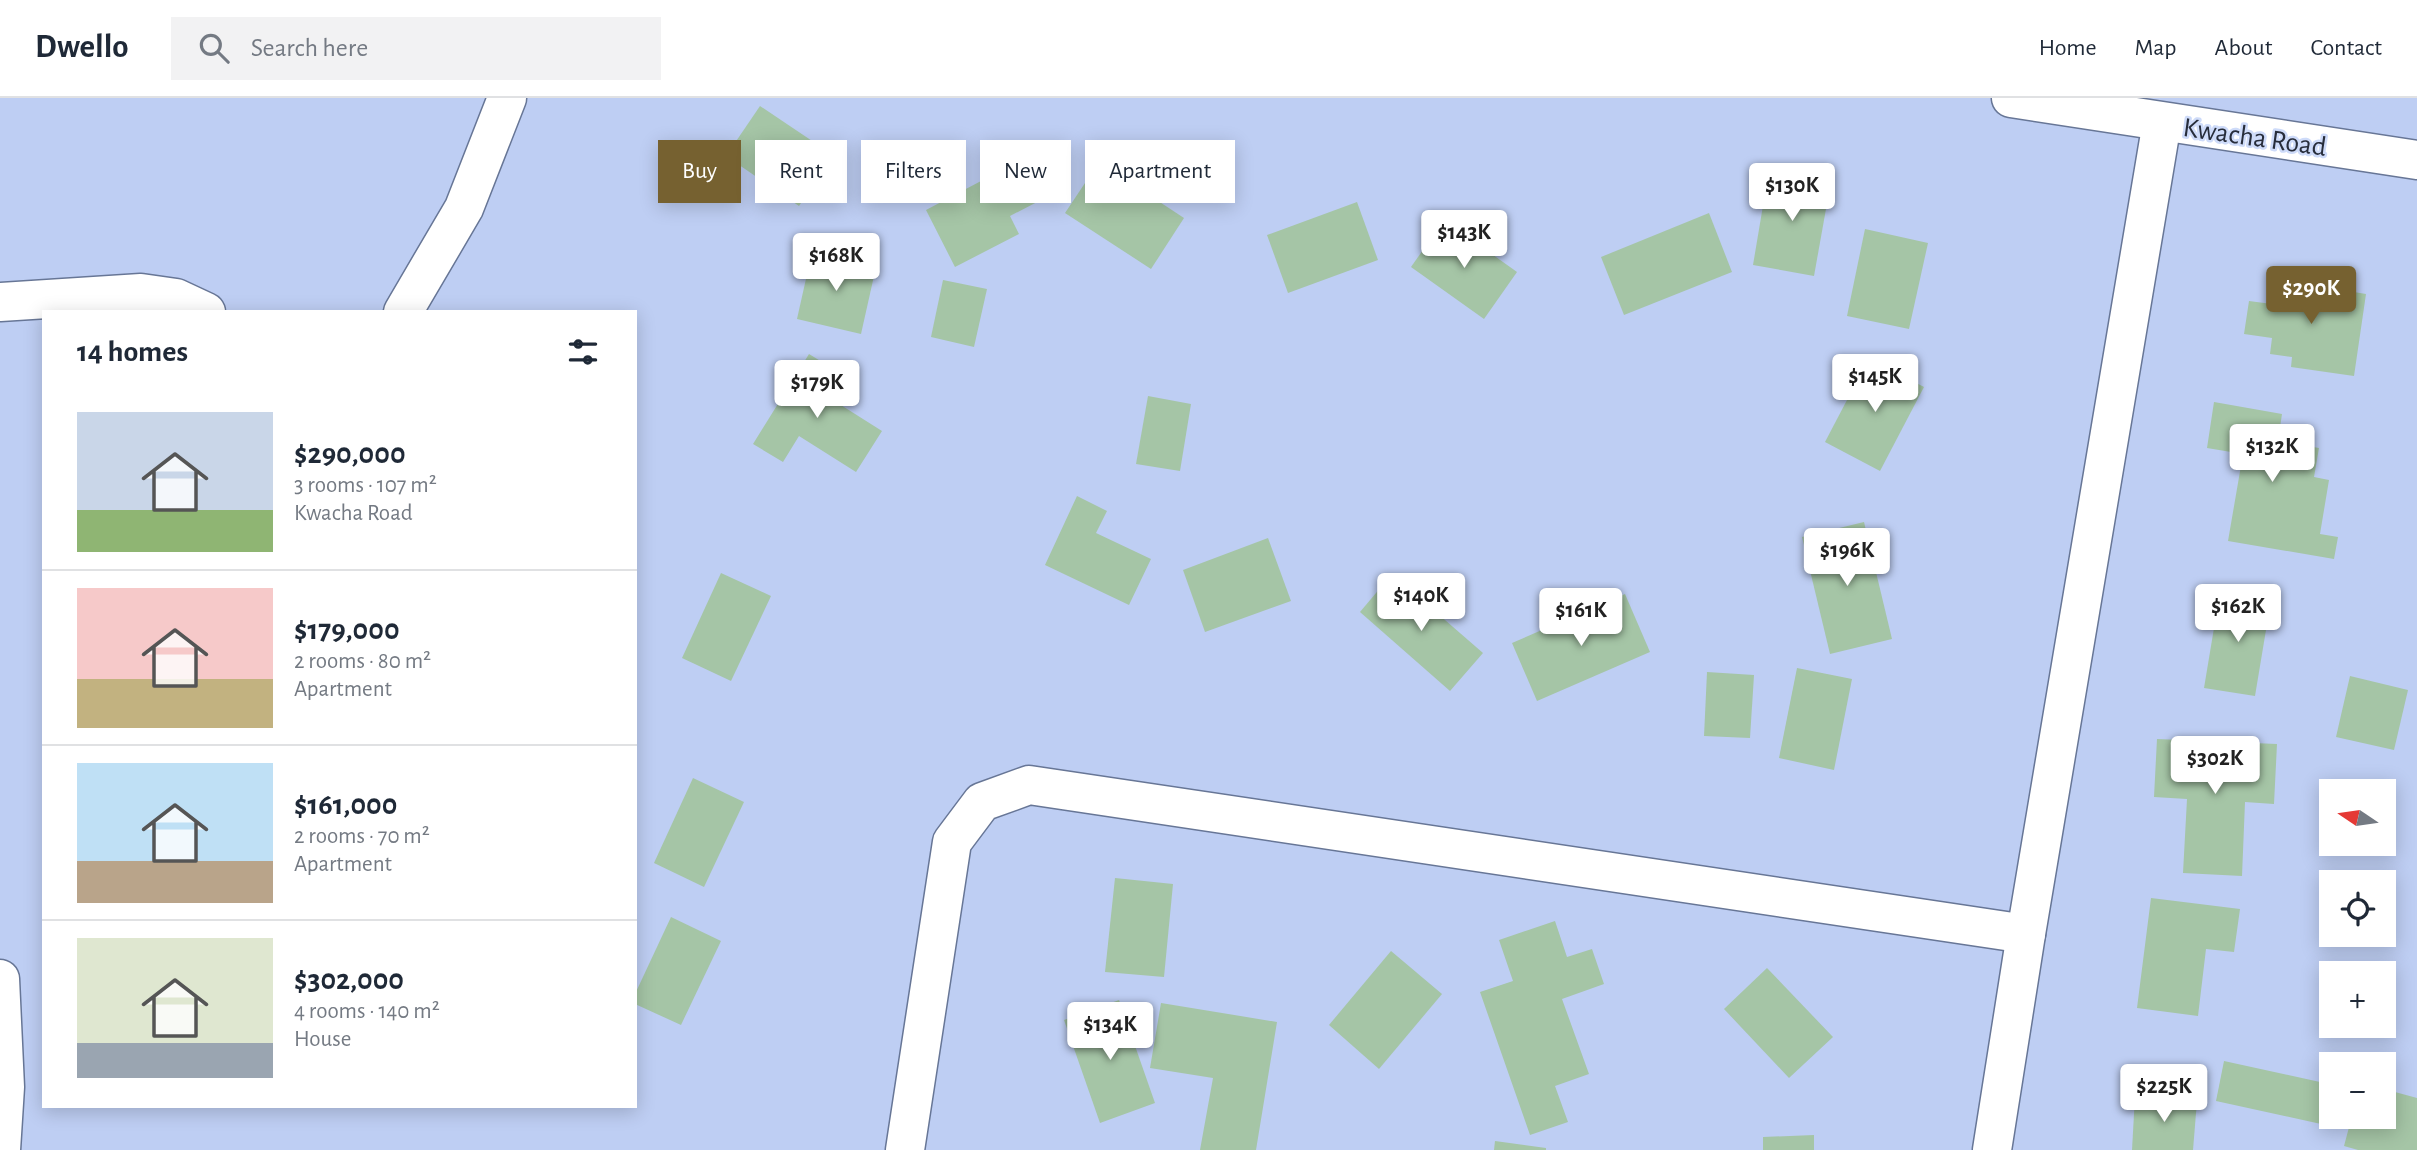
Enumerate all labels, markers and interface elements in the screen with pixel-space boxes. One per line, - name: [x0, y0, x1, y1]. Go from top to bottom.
- search box: [171, 17, 661, 80]
- icon: search: [195, 29, 233, 67]
- text: Dwello: [35, 31, 129, 64]
- text: Search here: [251, 35, 368, 61]
- text: Home: [2039, 36, 2097, 60]
- text: Map: [2135, 36, 2177, 60]
- text: About: [2215, 36, 2272, 60]
- text: Contact: [2310, 36, 2382, 60]
- street label: Kwacha Road: [2181, 114, 2328, 162]
- chip: Buy: [658, 140, 741, 203]
- chip: Rent: [755, 140, 847, 203]
- chip: Filters: [861, 140, 966, 203]
- chip: New: [980, 140, 1071, 203]
- chip: Apartment: [1085, 140, 1235, 203]
- pin: $130K: [1743, 164, 1841, 223]
- text: $130K: [1765, 174, 1819, 197]
- pin: $143K: [1415, 211, 1513, 270]
- text: $143K: [1437, 221, 1491, 244]
- pin: $168K: [787, 234, 885, 293]
- text: $168K: [809, 244, 863, 267]
- pin: $290K: [2262, 266, 2360, 326]
- text: $290K: [2282, 277, 2340, 300]
- icon: filters: [564, 333, 602, 371]
- text: 14 homes: [77, 337, 188, 367]
- pin: $145K: [1826, 354, 1924, 414]
- pin: $179K: [768, 360, 866, 420]
- text: $145K: [1848, 365, 1902, 388]
- text: $179K: [790, 371, 844, 394]
- pin: $132K: [2223, 424, 2321, 484]
- text: $132K: [2246, 435, 2298, 458]
- text: $290,000: [294, 439, 406, 469]
- icon: home: [133, 440, 217, 524]
- text: 3 rooms · 107 m²: [294, 474, 437, 497]
- text: Kwacha Road: [294, 502, 413, 525]
- pin: $196K: [1798, 528, 1896, 588]
- text: $196K: [1820, 539, 1874, 562]
- pin: $140K: [1372, 574, 1470, 633]
- text: $140K: [1393, 584, 1449, 607]
- pin: $162K: [2189, 584, 2287, 644]
- pin: $161K: [1532, 588, 1630, 648]
- text: $162K: [2211, 595, 2265, 618]
- text: $161K: [1555, 599, 1607, 622]
- text: $179,000: [294, 615, 400, 645]
- icon: home: [133, 616, 217, 700]
- text: 2 rooms · 80 m²: [294, 650, 431, 673]
- text: Apartment: [294, 678, 392, 701]
- pin: $302K: [2166, 736, 2264, 796]
- text: $302K: [2187, 747, 2243, 770]
- north arrow: [2319, 779, 2396, 856]
- map controls: [2319, 779, 2396, 1129]
- text: $161,000: [294, 790, 397, 820]
- icon: home: [133, 791, 217, 875]
- text: 2 rooms · 70 m²: [294, 825, 430, 848]
- text: Apartment: [294, 853, 392, 876]
- button: locate: [2319, 870, 2396, 947]
- button: +: [2319, 961, 2396, 1038]
- text: $302,000: [294, 965, 404, 995]
- icon: home: [133, 966, 217, 1050]
- text: 4 rooms · 140 m²: [294, 1000, 440, 1023]
- pin: $134K: [1061, 1002, 1159, 1062]
- text: $134K: [1083, 1013, 1137, 1036]
- text: House: [294, 1028, 351, 1051]
- button: −: [2319, 1052, 2396, 1129]
- pin: $225K: [2115, 1065, 2213, 1124]
- text: $225K: [2136, 1075, 2192, 1098]

